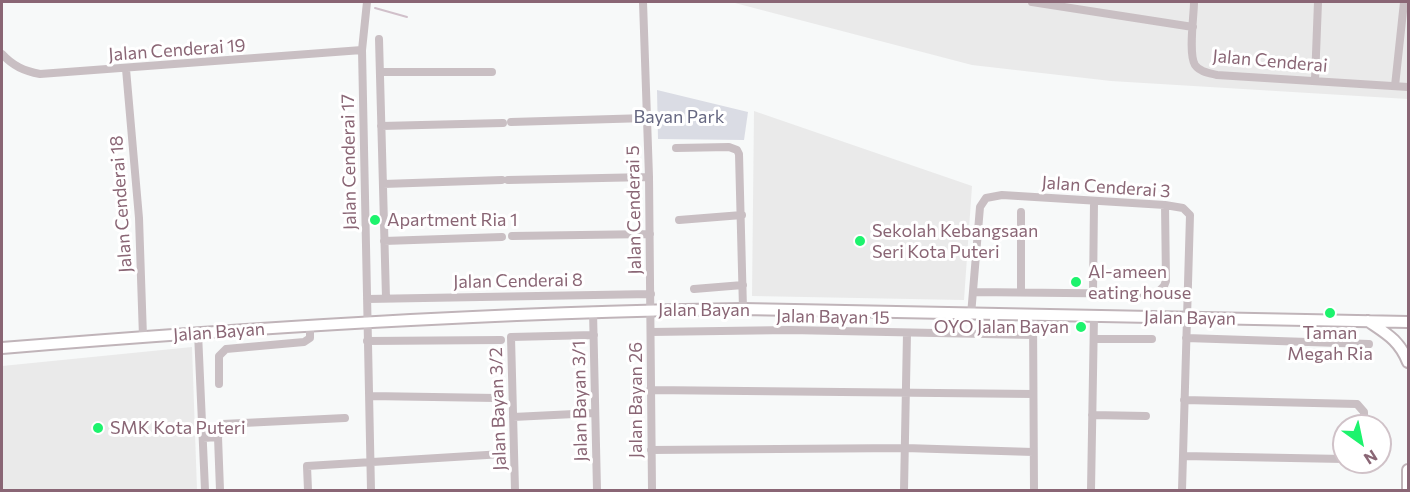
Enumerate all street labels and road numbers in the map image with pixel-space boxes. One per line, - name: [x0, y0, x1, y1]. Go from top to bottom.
- street label: Jalan Cenderai 19: [108, 34, 246, 66]
- street label: Jalan Cenderai: [1212, 45, 1328, 77]
- street label: Jalan Cenderai 17: [337, 94, 361, 230]
- street label: Jalan Cenderai 18: [105, 135, 137, 273]
- street label: Jalan Cenderai 5: [622, 145, 646, 275]
- street label: Jalan Cenderai 3: [1041, 172, 1171, 202]
- street label: Jalan Cenderai 8: [453, 269, 583, 293]
- street label: Jalan Bayan: [658, 299, 750, 321]
- street label: Jalan Bayan 15: [776, 305, 890, 329]
- street label: Jalan Bayan: [1144, 306, 1236, 330]
- street label: Jalan Bayan: [172, 318, 266, 346]
- street label: Jalan Bayan 3/1: [568, 340, 592, 462]
- street label: Jalan Bayan 26: [625, 342, 647, 458]
- street label: Jalan Bayan 3/2: [485, 347, 511, 471]

